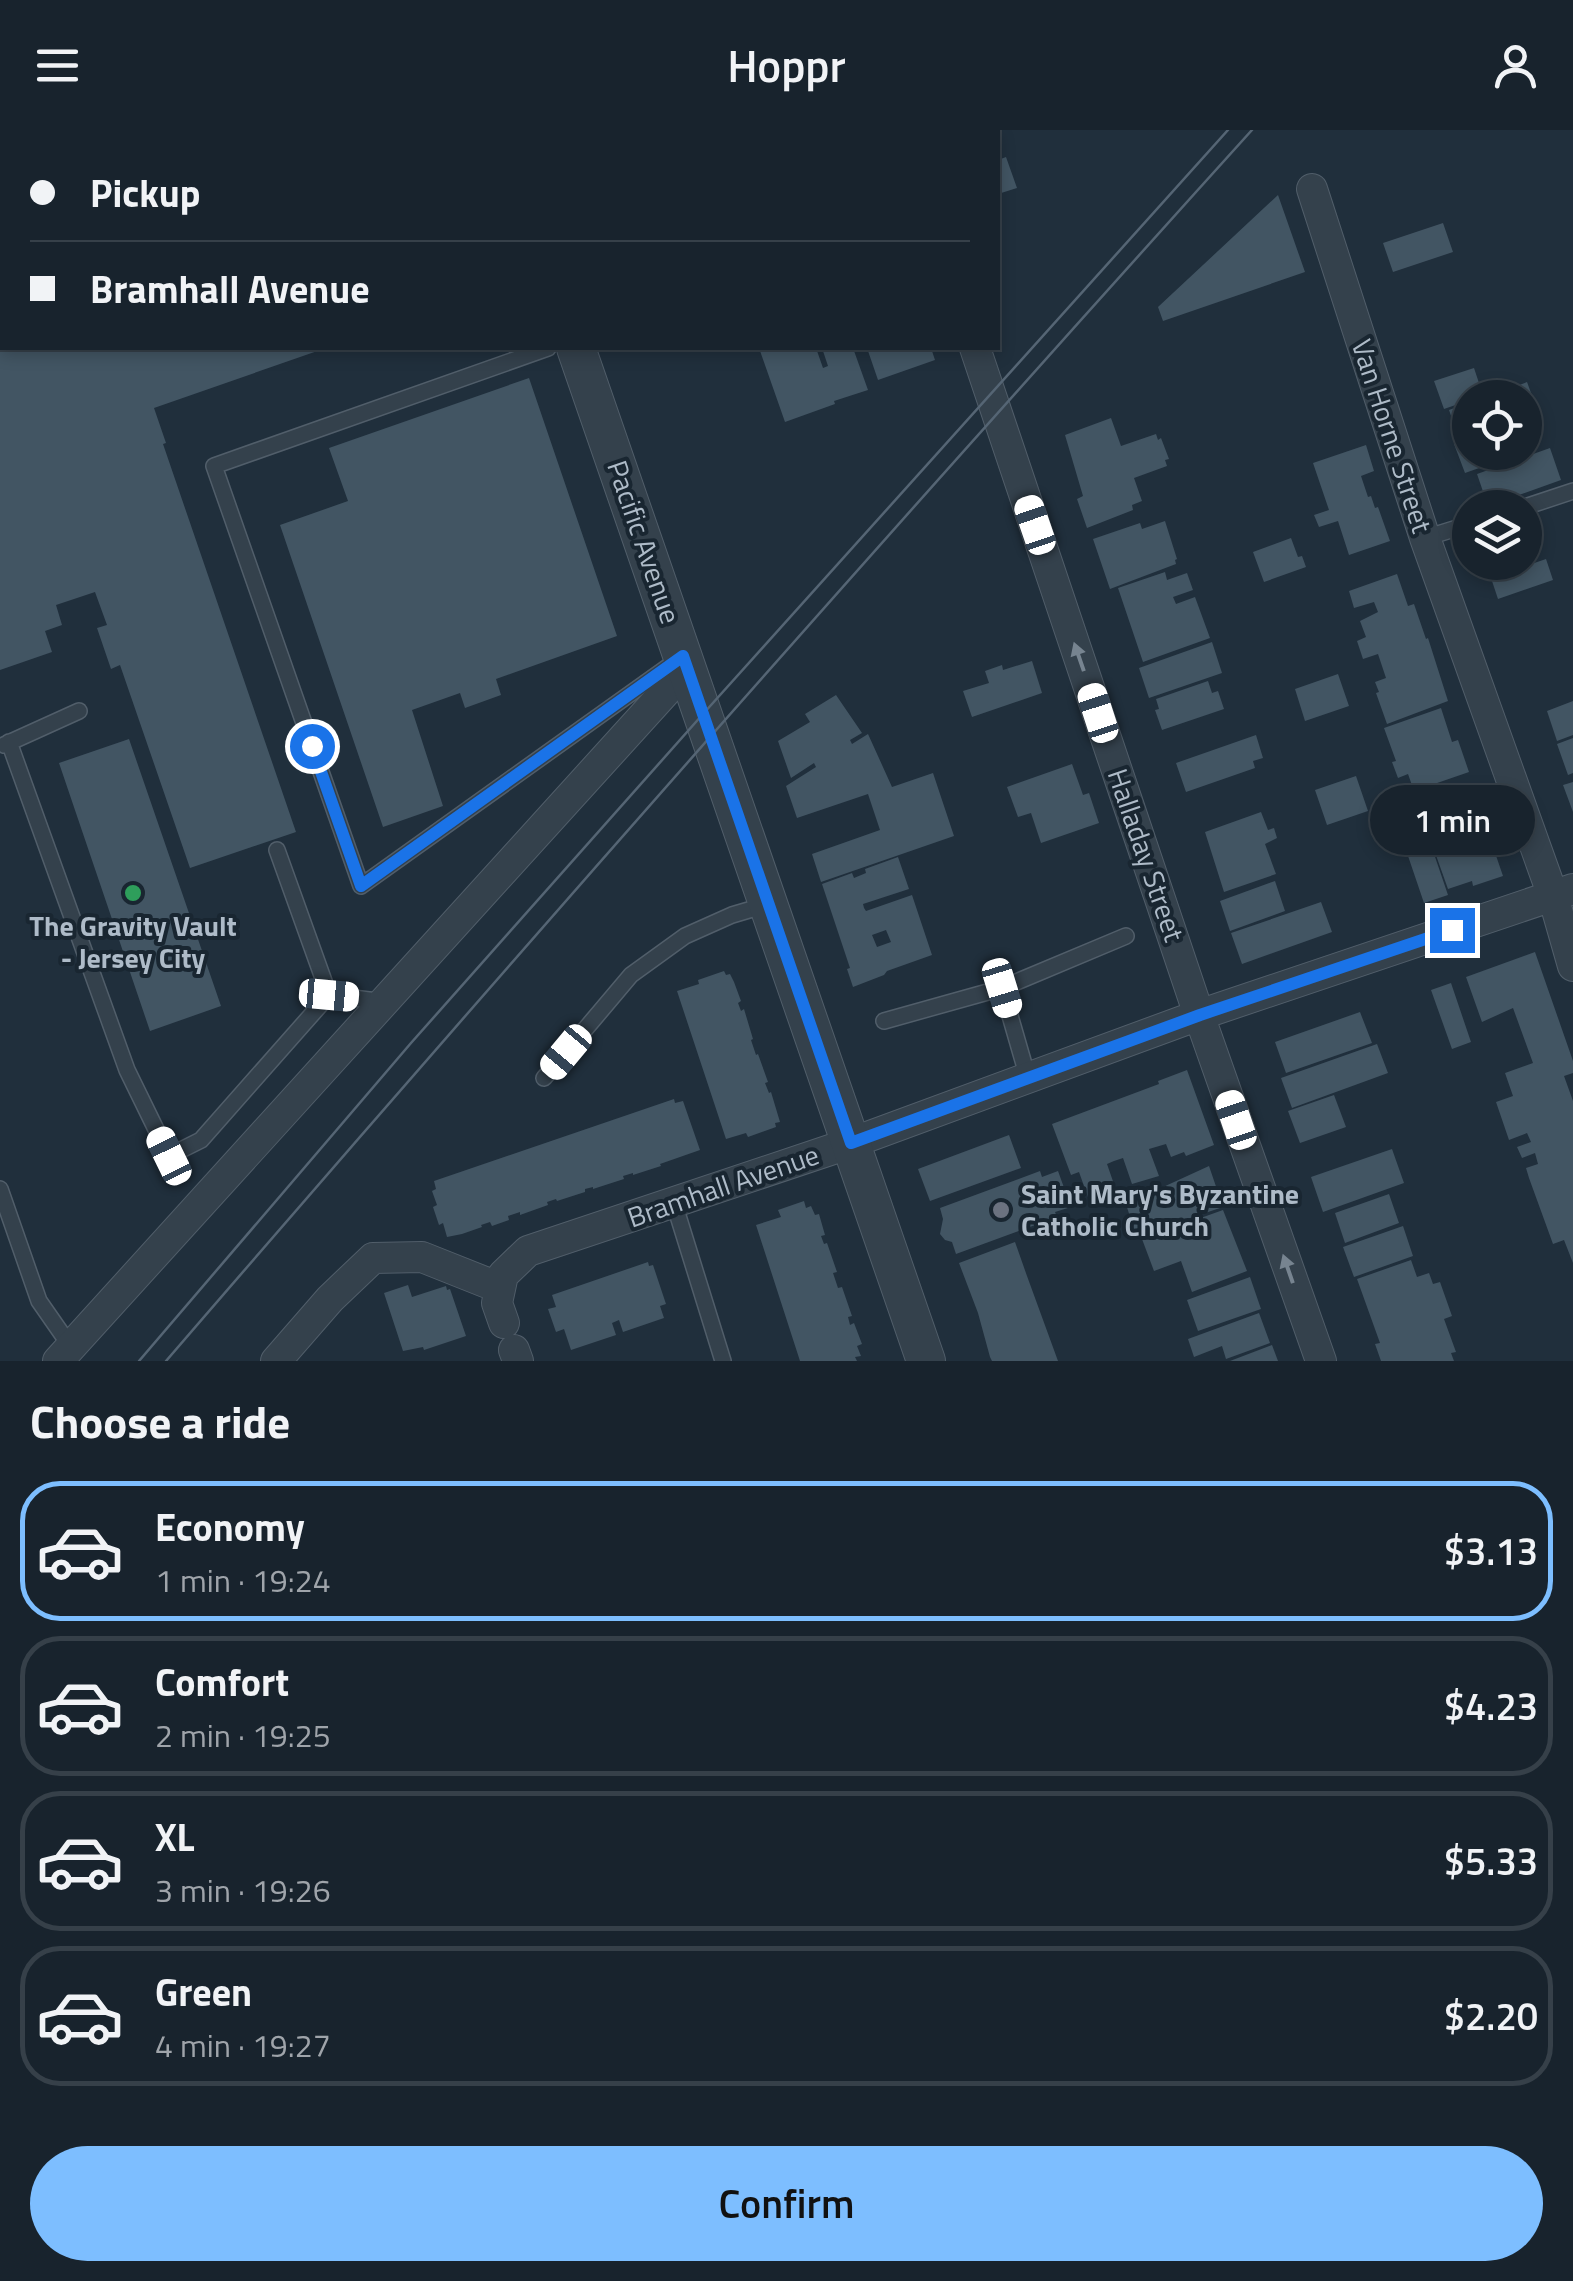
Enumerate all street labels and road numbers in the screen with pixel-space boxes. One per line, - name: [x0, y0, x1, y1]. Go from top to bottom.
- street label: Van Horne Street: [1341, 333, 1444, 538]
- street label: Pacific Avenue: [596, 454, 693, 629]
- street label: Halladay Street: [1097, 763, 1196, 947]
- street label: Bramhall Avenue: [621, 1133, 824, 1238]

